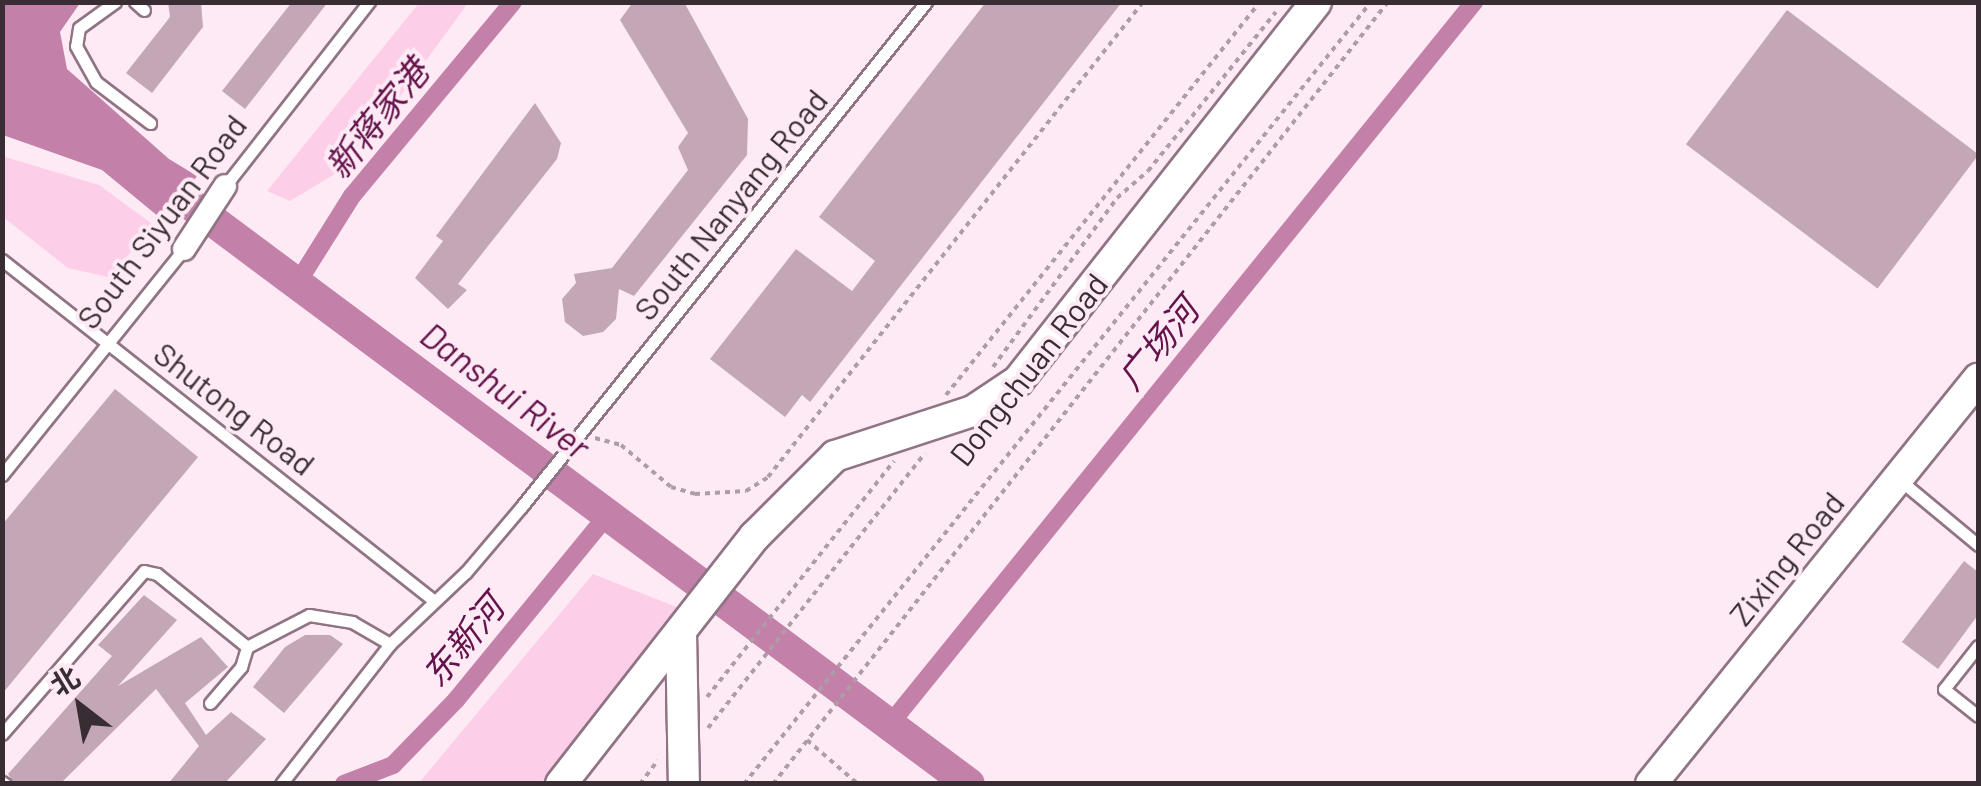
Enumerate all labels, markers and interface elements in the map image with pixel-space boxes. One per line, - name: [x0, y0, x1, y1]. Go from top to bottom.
- water label: 新蒋家港: [316, 50, 436, 186]
- street label: South Nanyang Road: [625, 81, 835, 327]
- street label: South Siyuan Road: [68, 106, 254, 336]
- street label: Dongchuan Road: [941, 265, 1115, 473]
- water label: 广场河: [1108, 289, 1206, 397]
- water label: Danshui River: [413, 313, 599, 467]
- street label: Shutong Road: [147, 333, 323, 483]
- street label: Zixing Road: [1721, 483, 1851, 633]
- water label: 东新河: [412, 586, 512, 694]
- north arrow: [30, 656, 130, 756]
- text: 北: [44, 659, 85, 702]

